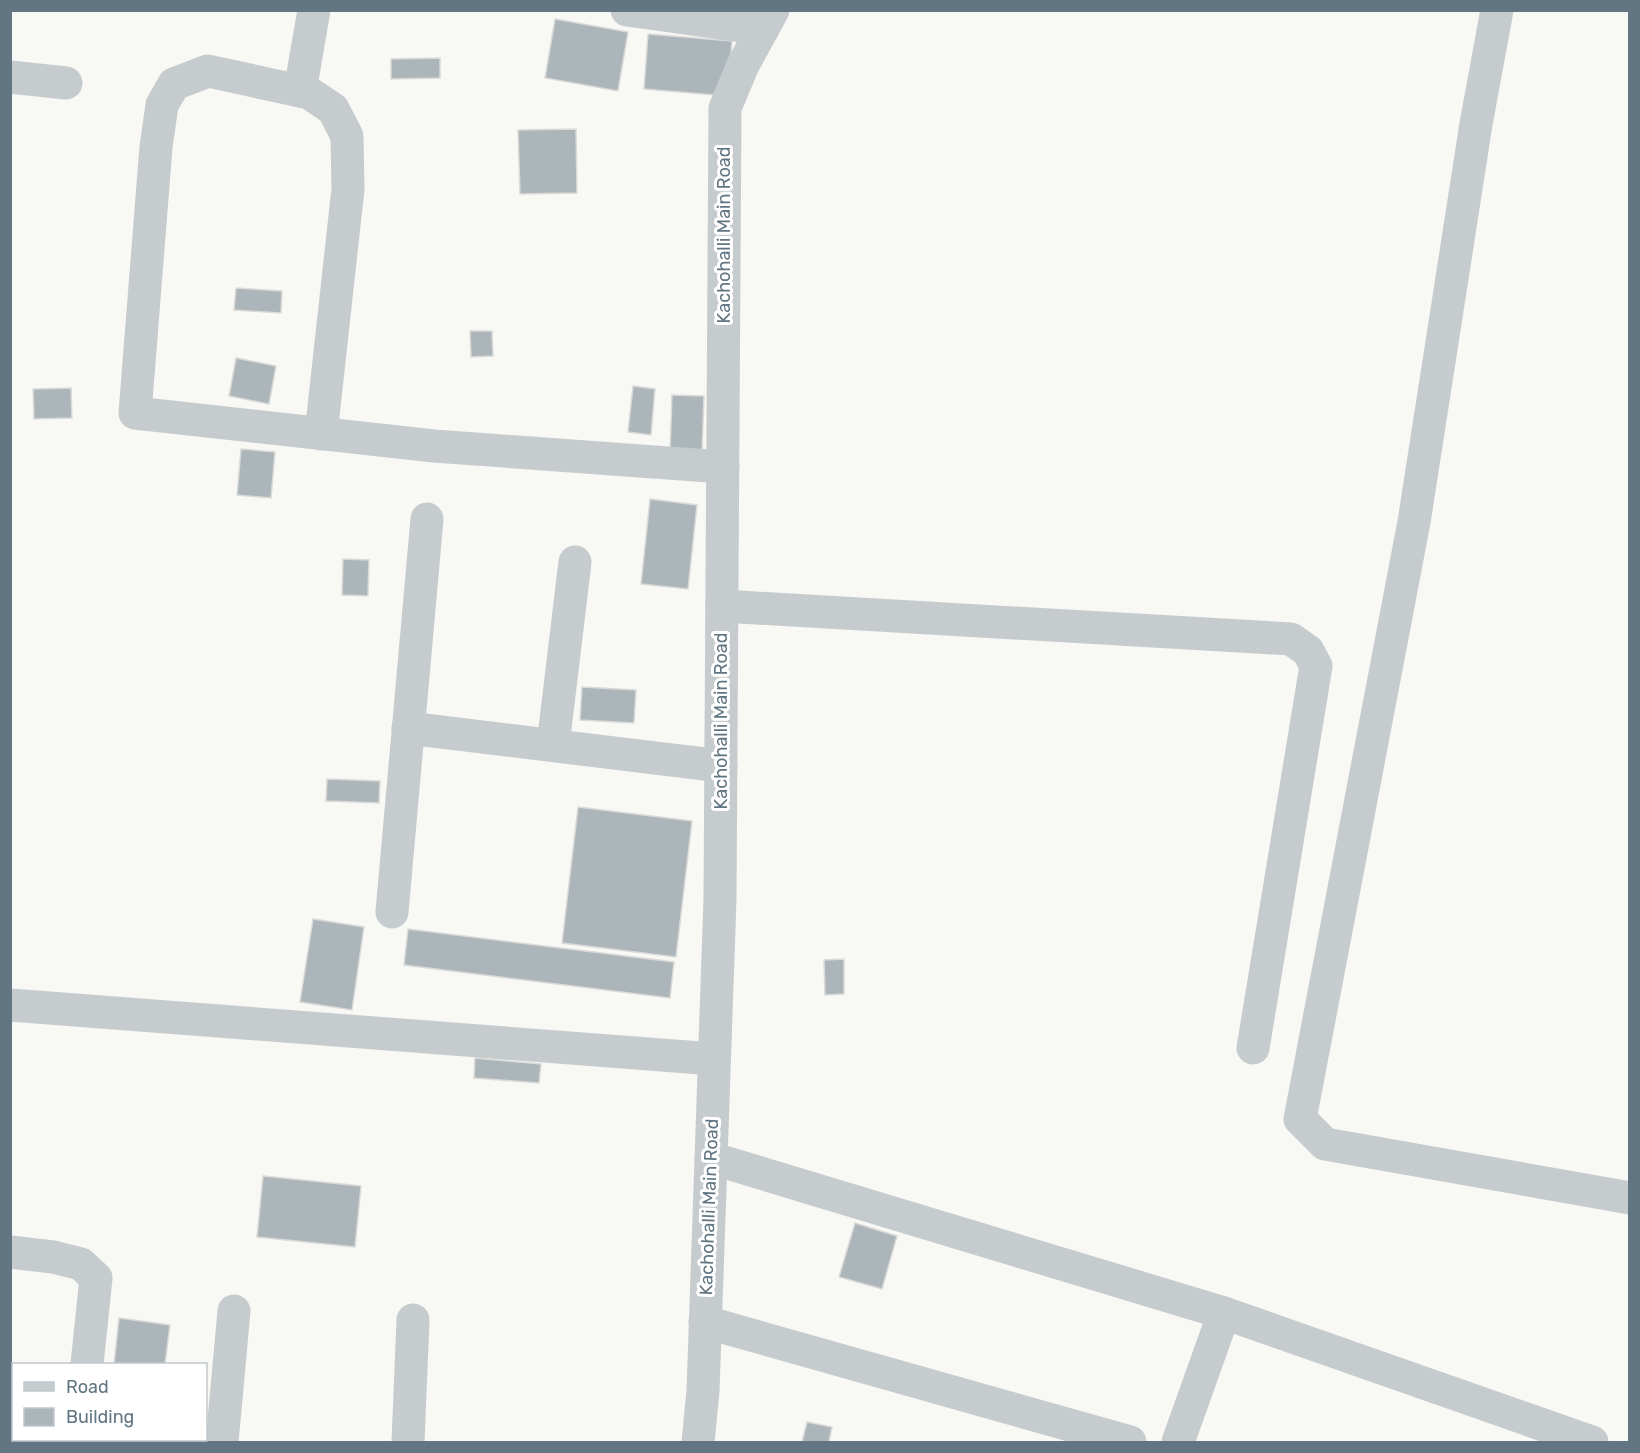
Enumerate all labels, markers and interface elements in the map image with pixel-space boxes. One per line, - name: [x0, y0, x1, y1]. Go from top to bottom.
- street label: Kachohalli Main Road: [713, 147, 735, 323]
- street label: Kachohalli Main Road: [710, 633, 732, 809]
- street label: Kachohalli Main Road: [695, 1118, 723, 1296]
- legend: [12, 1363, 207, 1441]
- text: Road: [66, 1376, 109, 1398]
- text: Building: [66, 1406, 134, 1428]

